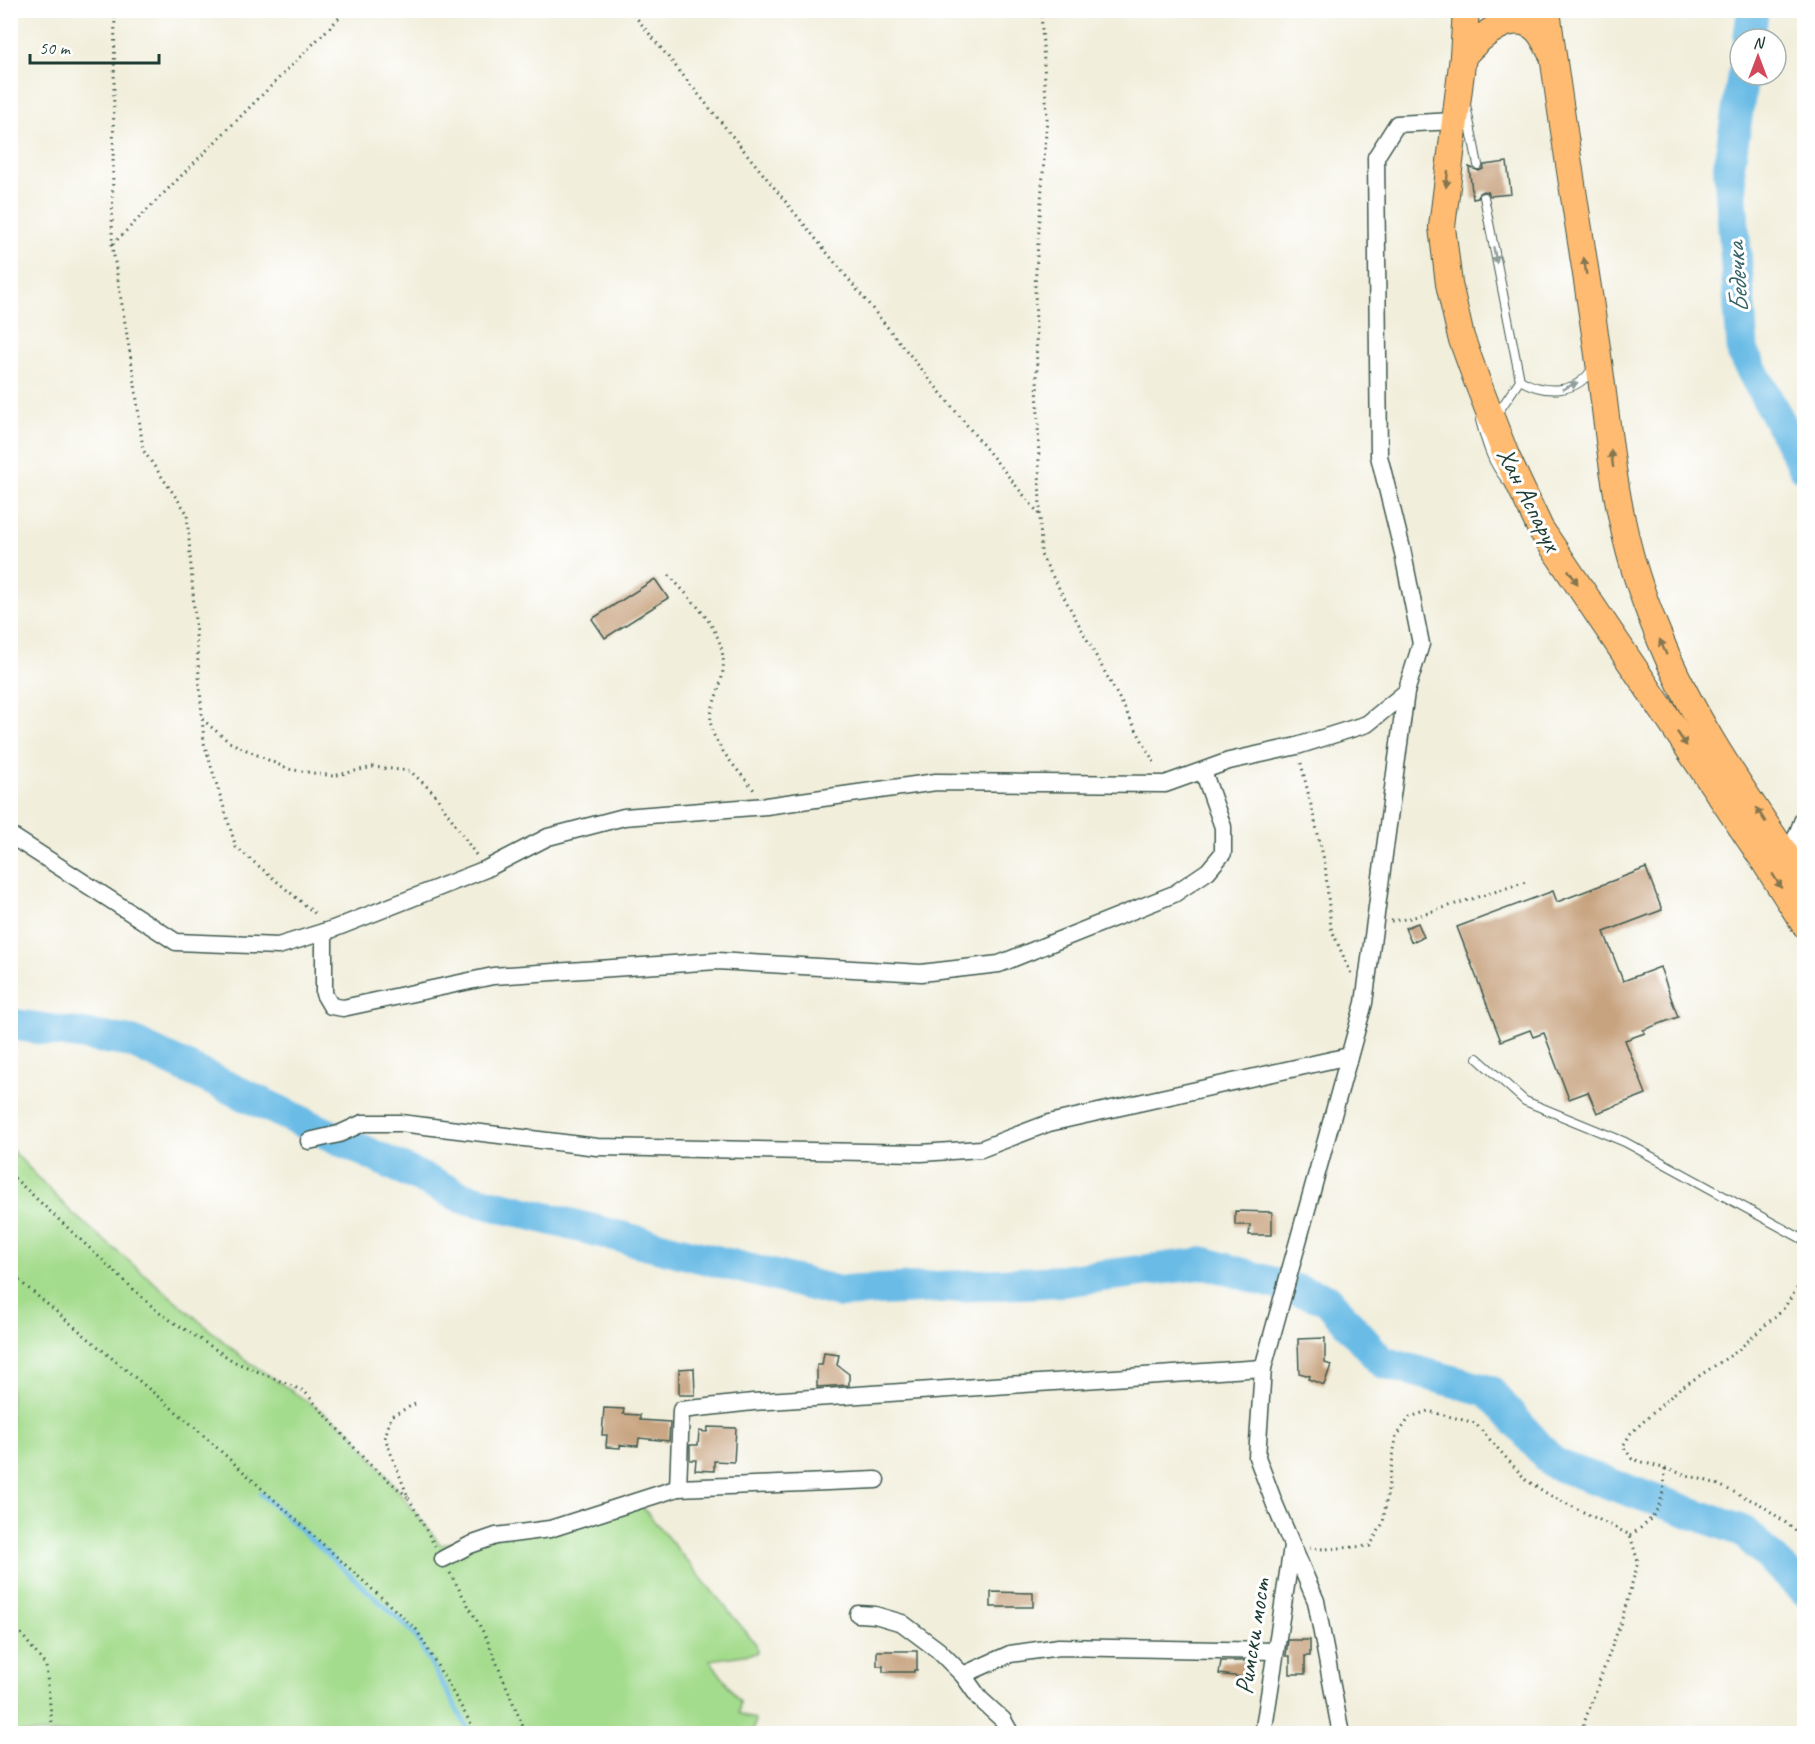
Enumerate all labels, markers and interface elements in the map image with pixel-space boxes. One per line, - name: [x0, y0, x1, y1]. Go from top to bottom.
- scale bar: [30, 27, 159, 65]
- north arrow: [1728, 27, 1788, 87]
- text: N: [1753, 33, 1766, 53]
- text: 50 m: [39, 37, 72, 59]
- one-way arrow: [1442, 170, 1452, 189]
- water label: Бедечка: [1717, 238, 1756, 315]
- one-way arrow: [1491, 245, 1500, 264]
- one-way arrow: [1581, 256, 1590, 275]
- one-way arrow: [1562, 381, 1579, 390]
- street label: Хан Аспарух: [1489, 442, 1571, 558]
- one-way arrow: [1608, 450, 1617, 469]
- one-way arrow: [1567, 569, 1578, 585]
- one-way arrow: [1659, 638, 1668, 655]
- one-way arrow: [1676, 730, 1688, 746]
- one-way arrow: [1755, 807, 1766, 824]
- one-way arrow: [1771, 873, 1782, 889]
- street label: Римски мост: [1227, 1574, 1278, 1696]

